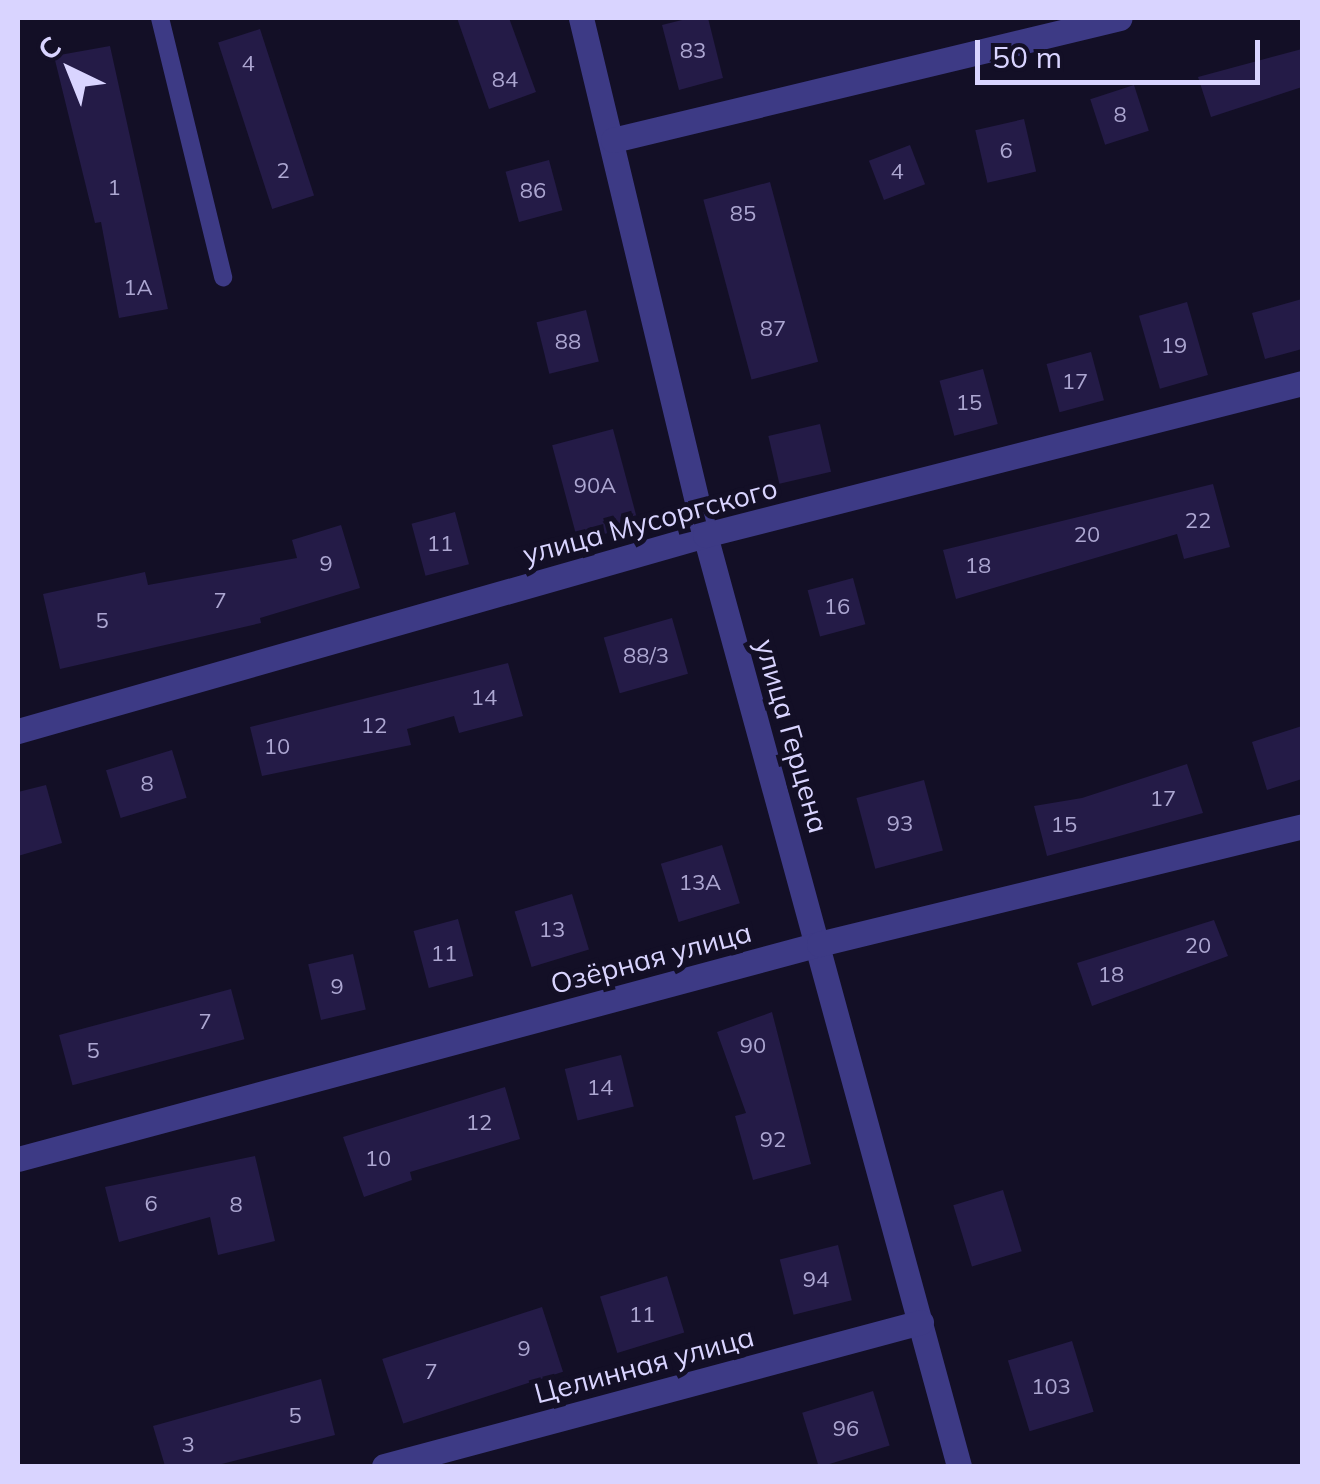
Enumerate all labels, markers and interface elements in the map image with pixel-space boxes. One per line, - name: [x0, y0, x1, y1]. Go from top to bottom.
- north arrow: [20, 20, 120, 120]
- scale bar: [980, 20, 1265, 82]
- text: С: [30, 28, 68, 67]
- house number: 83: [680, 38, 706, 64]
- text: 50 m: [992, 38, 1062, 76]
- house number: 4: [241, 51, 255, 77]
- house number: 84: [492, 67, 518, 93]
- house number: 8: [1113, 102, 1127, 128]
- house number: 6: [999, 138, 1013, 164]
- house number: 2: [276, 158, 290, 184]
- house number: 4: [890, 159, 904, 185]
- house number: 1: [107, 175, 121, 201]
- house number: 86: [520, 178, 546, 204]
- house number: 85: [730, 201, 756, 227]
- house number: 1А: [123, 275, 153, 301]
- house number: 87: [760, 316, 786, 342]
- house number: 88: [555, 329, 581, 355]
- house number: 19: [1161, 333, 1187, 359]
- house number: 17: [1062, 369, 1088, 395]
- house number: 15: [956, 390, 982, 416]
- street label: улица Мусоргского: [519, 471, 781, 571]
- house number: 90А: [574, 473, 616, 499]
- house number: 22: [1185, 508, 1211, 534]
- house number: 20: [1074, 522, 1100, 548]
- house number: 11: [427, 531, 453, 557]
- house number: 9: [319, 551, 333, 577]
- house number: 18: [965, 553, 991, 579]
- house number: 7: [213, 588, 227, 614]
- house number: 16: [824, 594, 850, 620]
- house number: 5: [95, 608, 109, 634]
- street label: улица Герцена: [748, 635, 836, 837]
- house number: 88/3: [623, 643, 669, 669]
- house number: 14: [471, 685, 497, 711]
- house number: 12: [361, 713, 387, 739]
- house number: 10: [264, 734, 290, 760]
- house number: 8: [140, 771, 154, 797]
- house number: 17: [1150, 786, 1176, 812]
- house number: 93: [887, 811, 913, 837]
- house number: 15: [1051, 812, 1077, 838]
- house number: 13А: [679, 870, 721, 896]
- street label: Озёрная улица: [547, 915, 755, 1001]
- house number: 13: [539, 917, 565, 943]
- house number: 20: [1185, 933, 1211, 959]
- house number: 11: [431, 941, 457, 967]
- house number: 18: [1098, 962, 1124, 988]
- house number: 9: [330, 974, 344, 1000]
- house number: 7: [198, 1009, 212, 1035]
- house number: 90: [740, 1033, 766, 1059]
- house number: 5: [86, 1038, 100, 1064]
- house number: 14: [587, 1075, 613, 1101]
- house number: 12: [466, 1110, 492, 1136]
- house number: 92: [760, 1127, 786, 1153]
- house number: 10: [365, 1146, 391, 1172]
- house number: 6: [144, 1191, 158, 1217]
- house number: 8: [229, 1192, 243, 1218]
- house number: 94: [803, 1267, 829, 1293]
- house number: 11: [629, 1302, 655, 1328]
- street label: Целинная улица: [531, 1320, 757, 1410]
- house number: 9: [517, 1336, 531, 1362]
- house number: 7: [424, 1359, 438, 1385]
- house number: 103: [1031, 1374, 1071, 1400]
- house number: 5: [288, 1403, 302, 1429]
- house number: 96: [833, 1416, 859, 1442]
- house number: 3: [181, 1432, 195, 1458]

